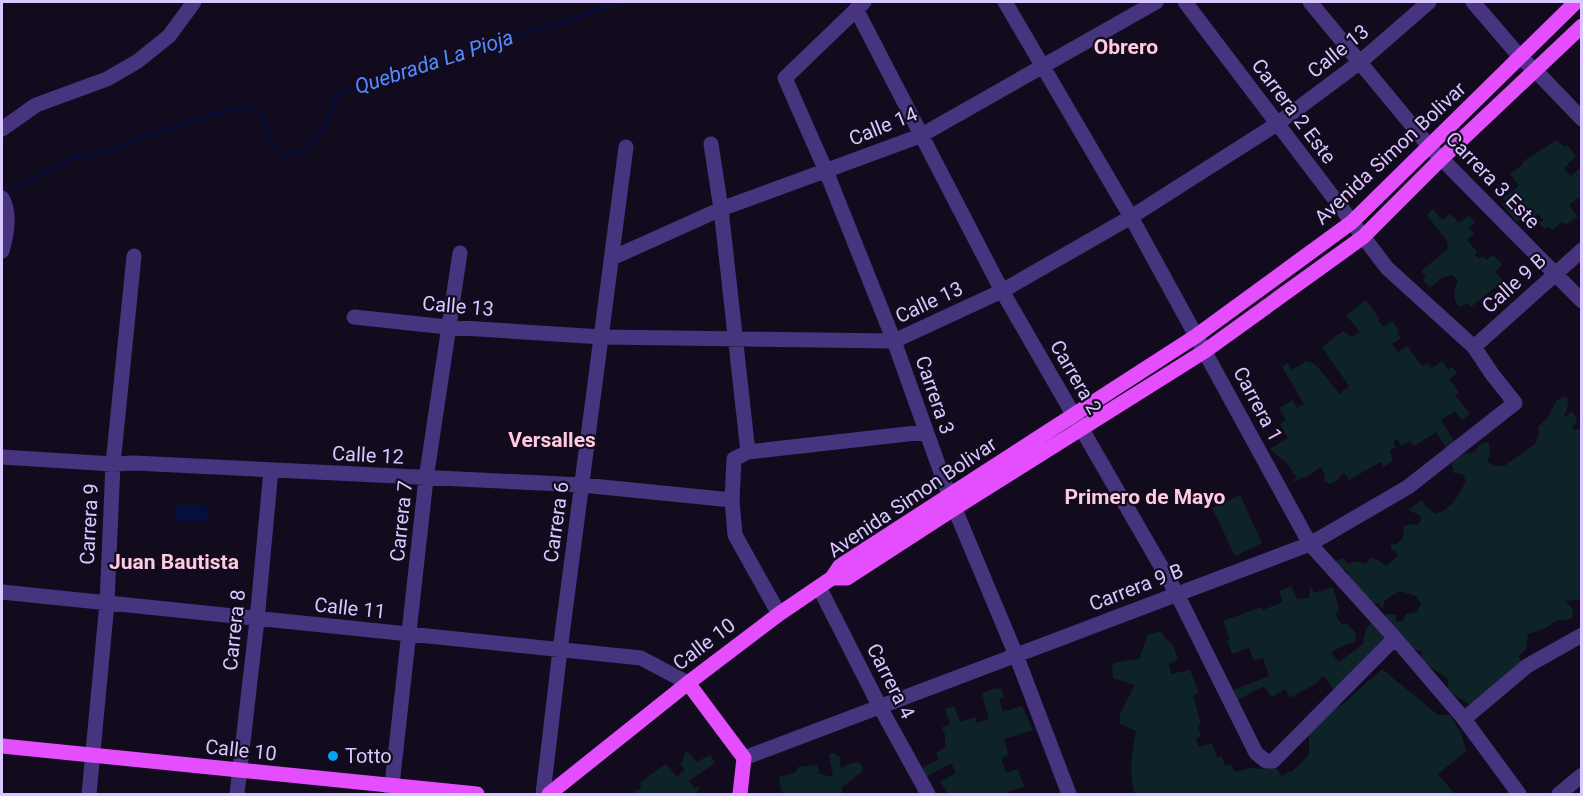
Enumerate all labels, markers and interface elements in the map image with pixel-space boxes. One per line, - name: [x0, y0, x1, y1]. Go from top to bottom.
- street label: Calle 13: [1303, 19, 1373, 83]
- water label: Quebrada La Pioja: [352, 25, 516, 99]
- district label: Obrero: [1094, 35, 1158, 59]
- street label: Carrera 2 Este: [1247, 54, 1341, 168]
- street label: Avenida Simon Bolivar: [1309, 76, 1471, 229]
- street label: Calle 14: [845, 101, 921, 151]
- street label: Carrera 3 Este: [1441, 127, 1545, 233]
- street label: Calle 9 B: [1477, 248, 1551, 318]
- street label: Calle 13: [891, 276, 967, 328]
- street label: Calle 13: [421, 291, 495, 321]
- street label: Carrera 2: [1045, 336, 1107, 418]
- street label: Carrera 3: [910, 353, 960, 437]
- street label: Carrera 1: [1228, 362, 1288, 446]
- district label: Versalles: [508, 428, 596, 452]
- street label: Avenida Simon Bolivar: [823, 432, 1001, 562]
- street label: Calle 12: [332, 441, 404, 469]
- street label: Carrera 7: [385, 479, 417, 563]
- street label: Carrera 6: [538, 480, 574, 564]
- street label: Carrera 9: [75, 483, 103, 565]
- district label: Primero de Mayo: [1065, 485, 1226, 509]
- district label: Juan Bautista: [109, 550, 239, 574]
- street label: Carrera 9 B: [1086, 558, 1186, 616]
- street label: Carrera 8: [218, 588, 250, 672]
- street label: Calle 11: [313, 592, 387, 624]
- street label: Calle 10: [668, 613, 740, 675]
- street label: Carrera 4: [862, 639, 920, 723]
- street label: Calle 10: [204, 734, 278, 766]
- place label: Totto: [345, 744, 392, 768]
- marker: Totto: [326, 749, 340, 763]

